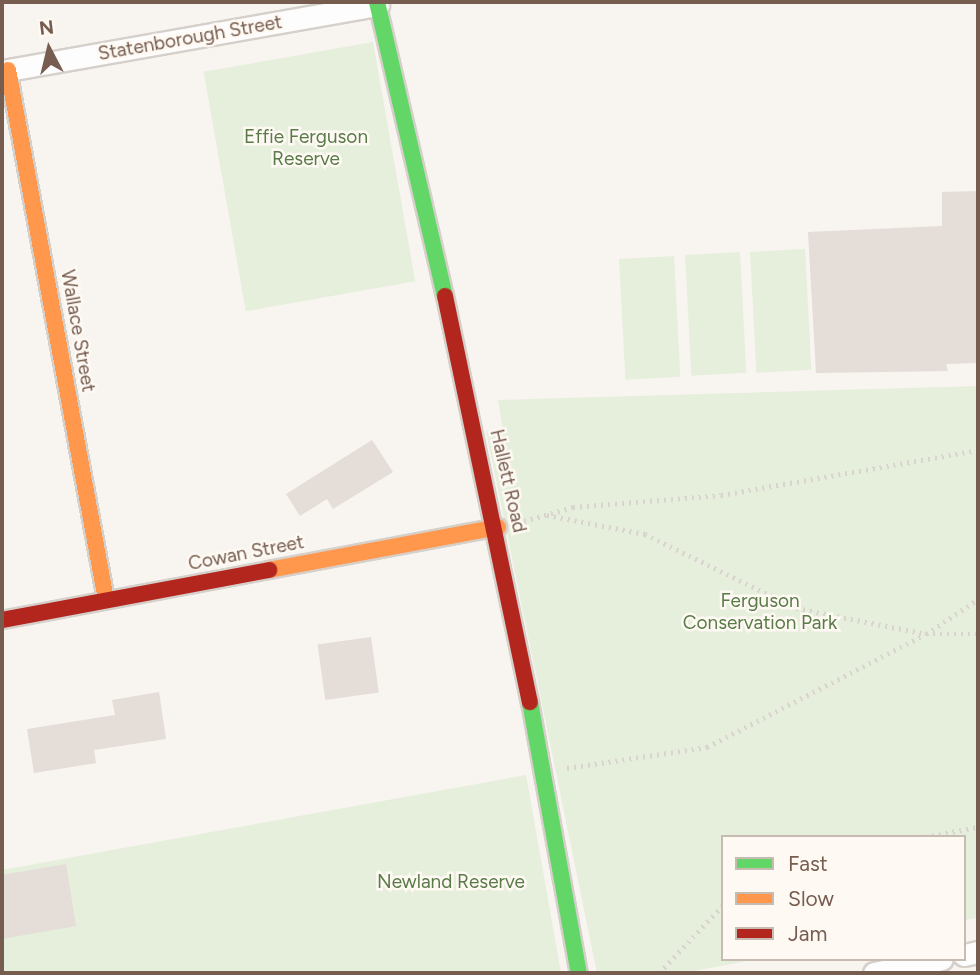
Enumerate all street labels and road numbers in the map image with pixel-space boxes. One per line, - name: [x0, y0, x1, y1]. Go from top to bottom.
- street label: Statenborough Street: [96, 11, 284, 65]
- street label: Wallace Street: [56, 268, 100, 394]
- street label: Hallett Road: [485, 427, 531, 535]
- street label: Cowan Street: [186, 531, 306, 575]

